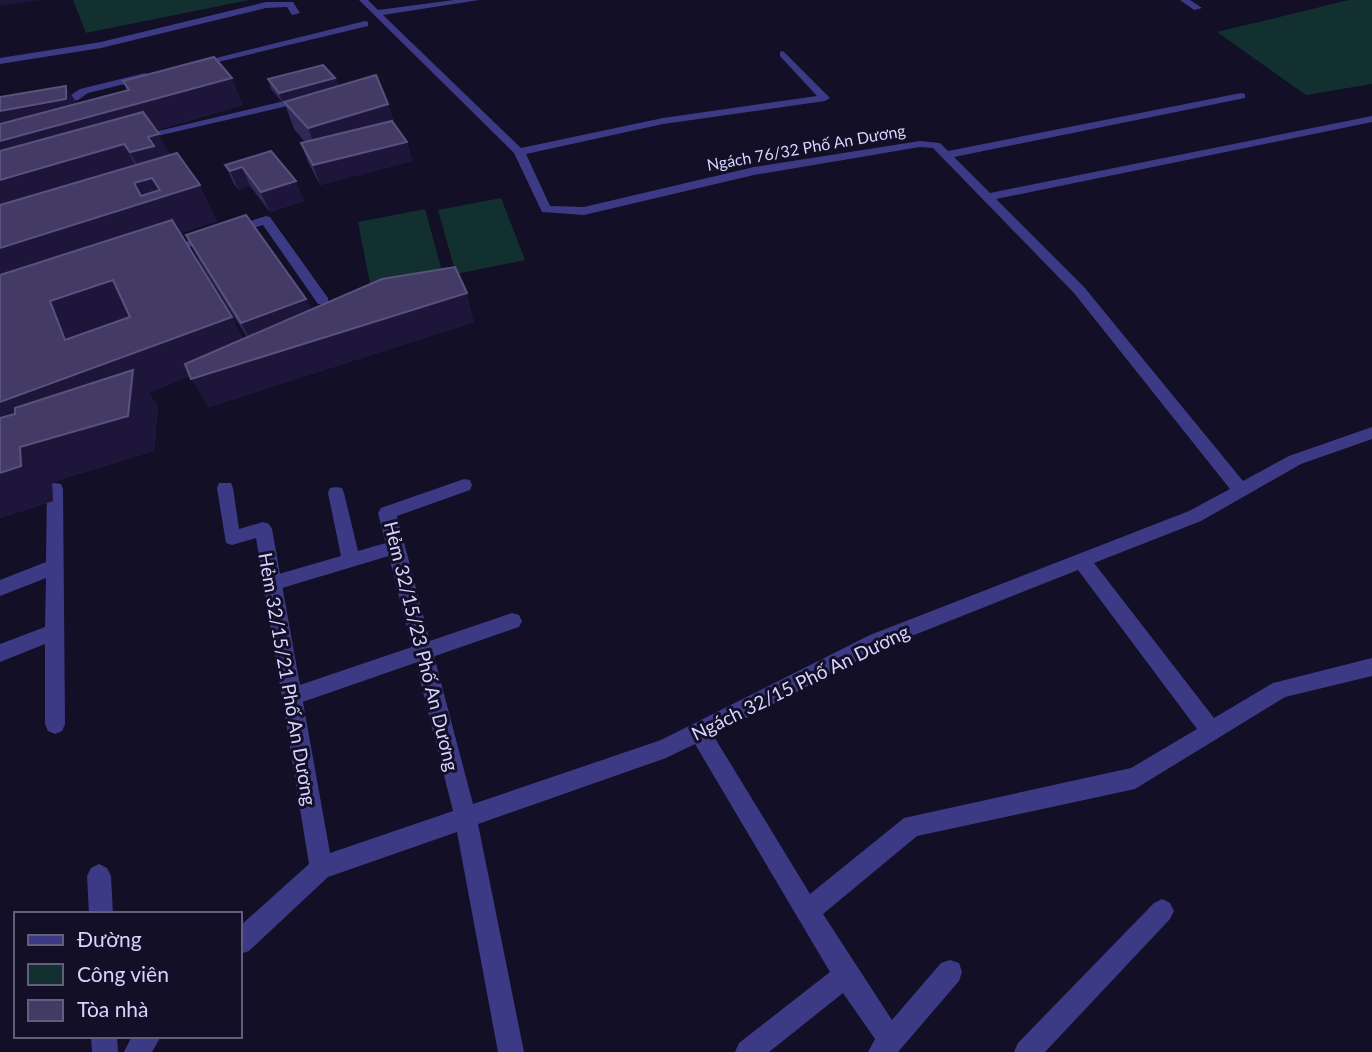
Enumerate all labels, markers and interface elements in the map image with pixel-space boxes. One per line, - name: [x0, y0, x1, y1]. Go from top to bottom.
- street label: Ngách 76/32 Phố An Dương: [705, 120, 907, 174]
- street label: Hẻm 32/15/23 Phố An Dương: [380, 519, 464, 773]
- street label: Hẻm 32/15/21 Phố An Dương: [254, 551, 322, 807]
- street label: Ngách 32/15 Phố An Dương: [687, 619, 913, 745]
- legend: [14, 912, 242, 1038]
- text: Đường: [77, 926, 142, 951]
- text: Công viên: [77, 961, 169, 986]
- text: Tòa nhà: [77, 996, 149, 1021]

